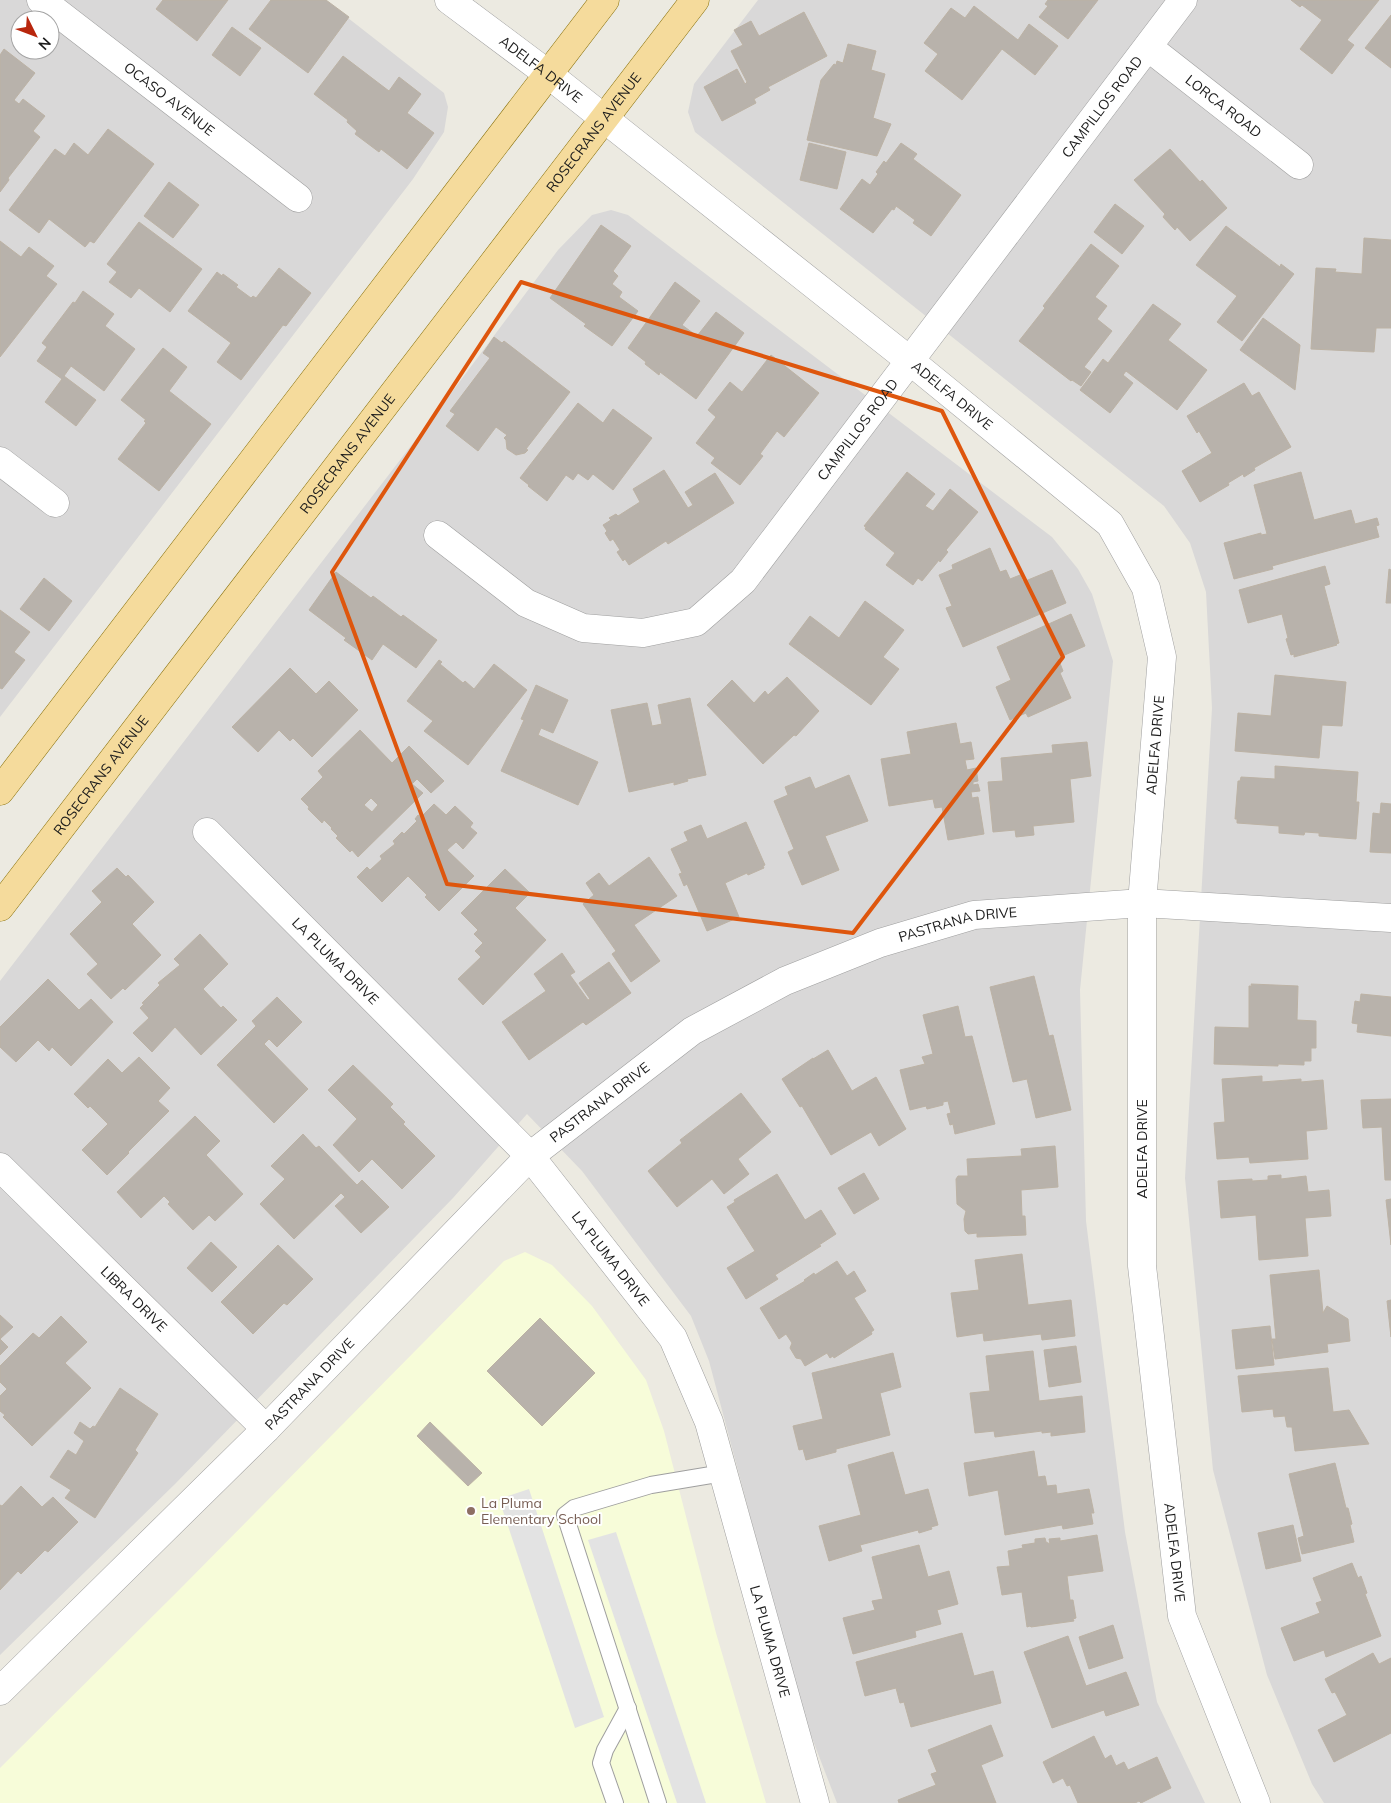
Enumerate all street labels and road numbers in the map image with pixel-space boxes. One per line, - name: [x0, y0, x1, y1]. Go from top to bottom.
- street label: ADELFA DRIVE: [496, 32, 586, 107]
- street label: CAMPILLOS ROAD: [1058, 52, 1147, 161]
- street label: OCASO AVENUE: [120, 58, 218, 140]
- street label: ROSECRANS AVENUE: [542, 69, 645, 196]
- street label: LORCA ROAD: [1182, 71, 1265, 141]
- street label: ADELFA DRIVE: [908, 357, 996, 434]
- street label: CAMPILLOS ROAD: [813, 375, 902, 484]
- street label: ROSECRANS AVENUE: [296, 390, 399, 517]
- street label: ADELFA DRIVE: [1142, 695, 1168, 795]
- street label: ROSECRANS AVENUE: [49, 712, 153, 839]
- street label: PASTRANA DRIVE: [896, 903, 1017, 946]
- street label: LA PLUMA DRIVE: [288, 914, 383, 1008]
- street label: PASTRANA DRIVE: [546, 1058, 653, 1147]
- street label: ADELFA DRIVE: [1133, 1099, 1151, 1199]
- street label: LA PLUMA DRIVE: [568, 1208, 653, 1310]
- street label: LIBRA DRIVE: [97, 1262, 171, 1336]
- street label: PASTRANA DRIVE: [261, 1334, 358, 1434]
- street label: ADELFA DRIVE: [1160, 1502, 1189, 1603]
- street label: LA PLUMA DRIVE: [746, 1583, 794, 1699]

